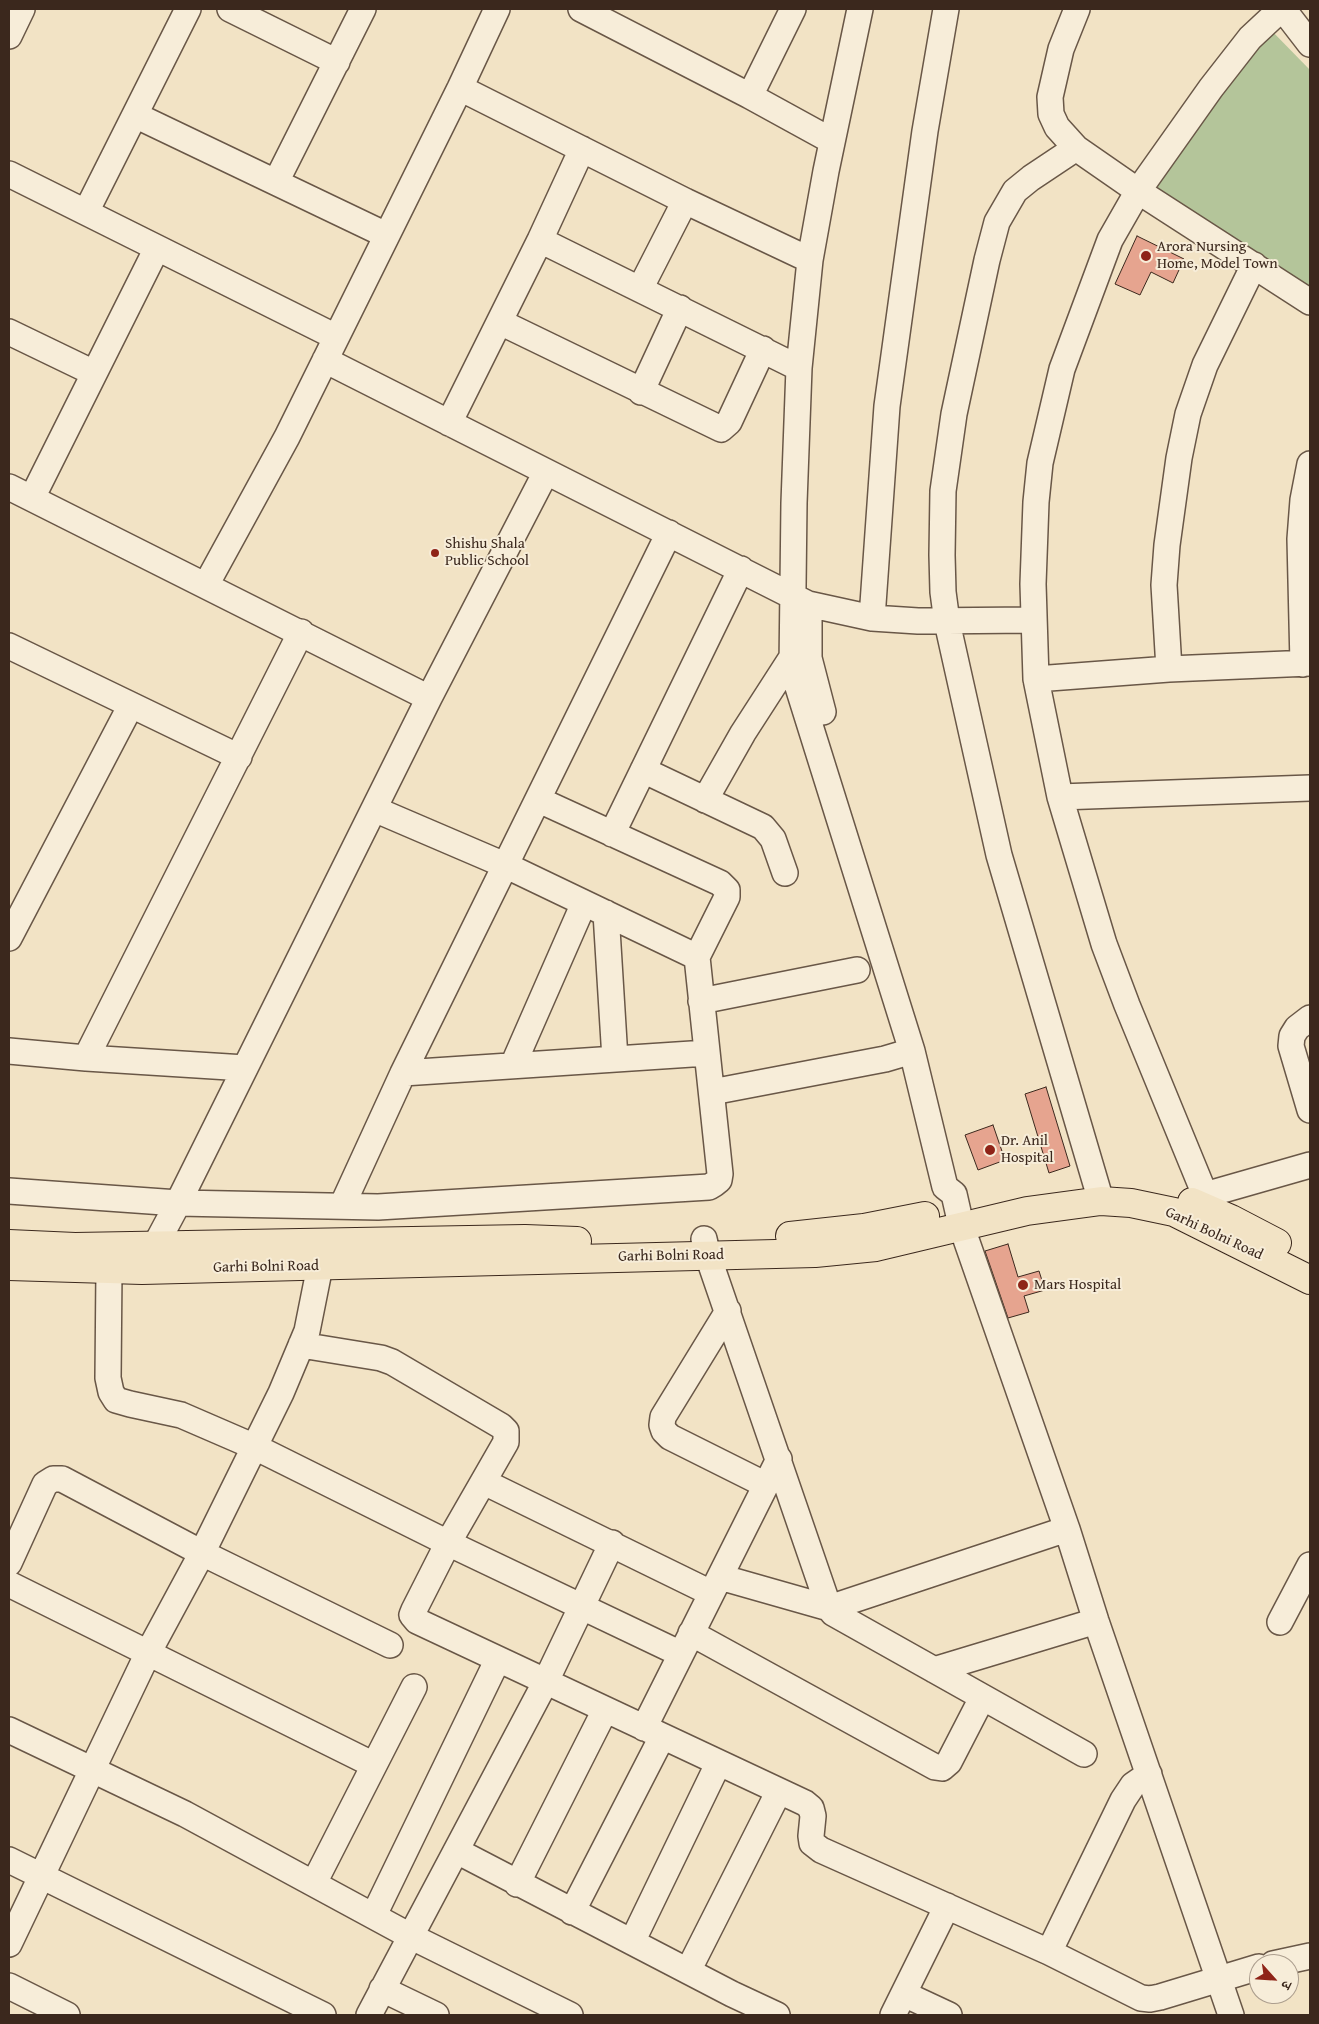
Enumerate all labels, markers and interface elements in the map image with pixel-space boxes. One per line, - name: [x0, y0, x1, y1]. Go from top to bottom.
- place label: Arora Nursing Home, Model Town: [1157, 238, 1278, 273]
- marker: Arora Nursing Home, Model Town: [1139, 249, 1153, 263]
- place label: Shishu Shala Public School: [445, 535, 529, 570]
- marker: Shishu Shala Public School: [429, 547, 441, 559]
- place label: Dr. Anil Hospital: [1001, 1132, 1053, 1167]
- marker: Dr. Anil Hospital: [983, 1143, 997, 1157]
- street label: Garhi Bolni Road: [1162, 1203, 1266, 1265]
- street label: Garhi Bolni Road: [618, 1246, 724, 1266]
- street label: Garhi Bolni Road: [213, 1257, 319, 1277]
- place label: Mars Hospital: [1034, 1276, 1121, 1294]
- marker: Mars Hospital: [1016, 1278, 1030, 1292]
- north arrow: [1249, 1954, 1299, 2004]
- text: उ: [1276, 1978, 1297, 1993]

